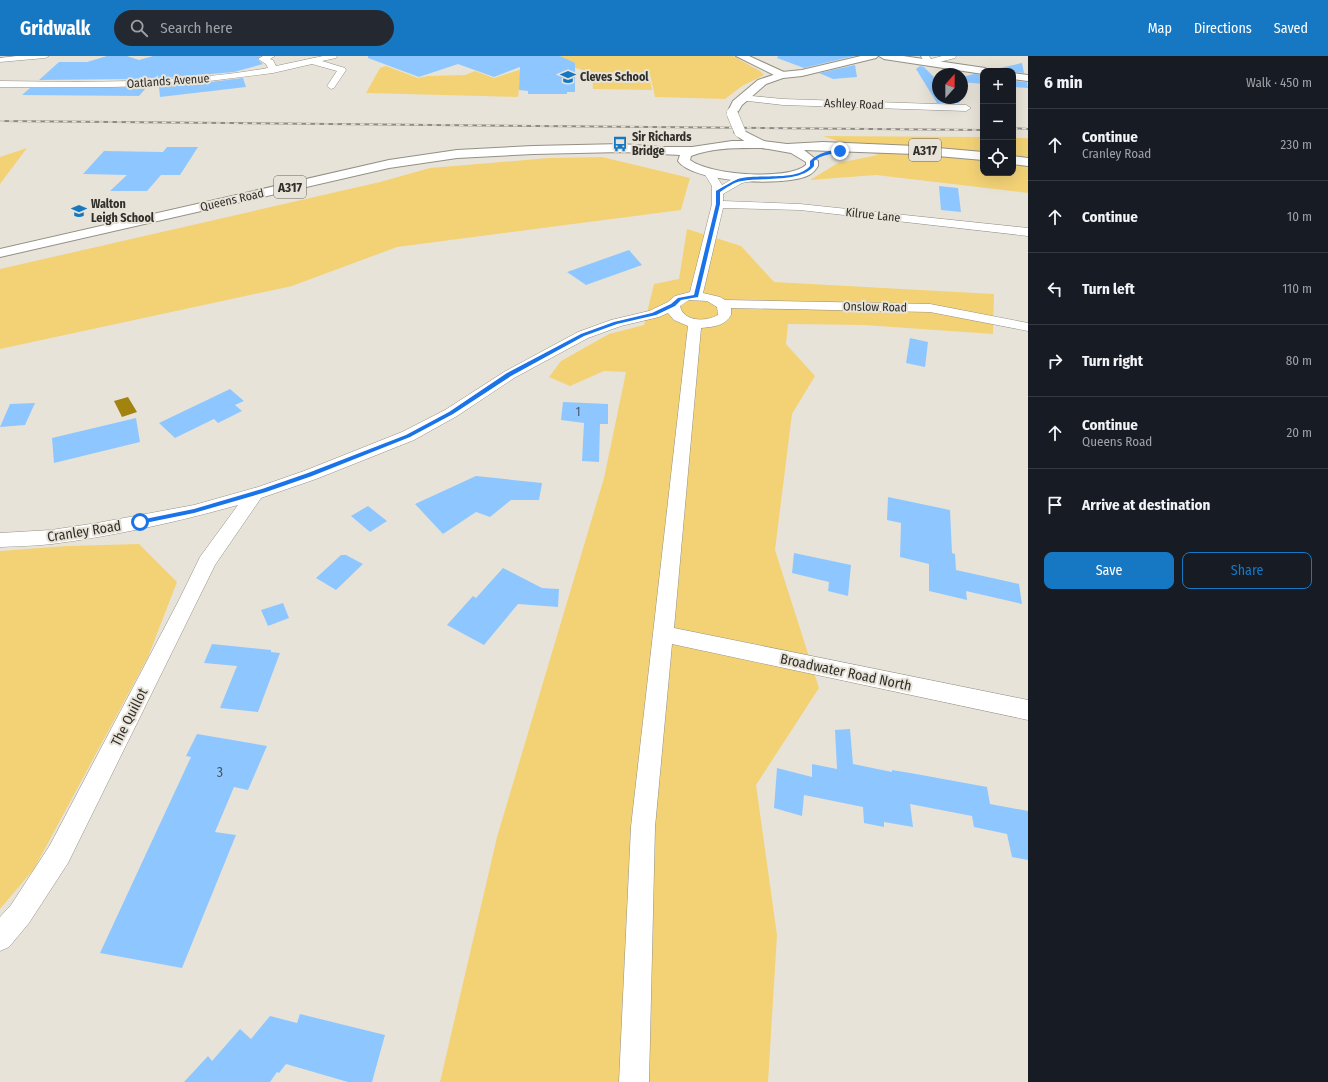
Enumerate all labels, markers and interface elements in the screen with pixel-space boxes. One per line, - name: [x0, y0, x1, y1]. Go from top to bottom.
- search box: [114, 10, 394, 46]
- text: Gridwalk: [20, 17, 90, 40]
- icon: search: [128, 17, 150, 39]
- text: Search here: [160, 19, 233, 37]
- text: Map: [1148, 20, 1172, 37]
- text: Directions: [1194, 20, 1252, 37]
- text: Saved: [1274, 20, 1308, 37]
- school or university icon: Cleves School: [559, 68, 577, 86]
- north arrow: [932, 68, 968, 104]
- map controls: [980, 68, 1016, 176]
- button: +: [980, 68, 1016, 104]
- place label: Cleves School: [580, 70, 649, 84]
- street label: Oatlands Avenue: [126, 71, 210, 91]
- text: 6 min: [1044, 72, 1083, 93]
- text: Walk · 450 m: [1246, 75, 1312, 90]
- street label: Ashley Road: [824, 96, 884, 112]
- button: −: [980, 104, 1016, 140]
- text: Continue: [1082, 128, 1138, 146]
- place label: Sir Richards Bridge: [632, 130, 692, 158]
- icon: ahead: [1044, 134, 1066, 156]
- bus stop icon: Sir Richards Bridge: [611, 135, 629, 153]
- text: 230 m: [1281, 137, 1312, 152]
- road number: A317: [909, 139, 941, 161]
- button: locate: [980, 140, 1016, 176]
- route end: [831, 142, 849, 160]
- text: Cranley Road: [1082, 146, 1151, 161]
- road number: A317: [274, 176, 306, 198]
- street label: Queens Road: [199, 186, 265, 214]
- place label: Walton Leigh School: [91, 197, 155, 225]
- school or university icon: Walton Leigh School: [70, 202, 88, 220]
- street label: Kilrue Lane: [845, 205, 901, 225]
- icon: ahead: [1044, 206, 1066, 228]
- text: Continue: [1082, 208, 1138, 226]
- text: 10 m: [1287, 209, 1312, 224]
- icon: left: [1044, 278, 1066, 300]
- text: Turn left: [1082, 280, 1135, 298]
- text: 110 m: [1282, 281, 1312, 296]
- street label: Onslow Road: [843, 299, 907, 315]
- icon: right: [1044, 350, 1066, 372]
- text: Turn right: [1082, 352, 1143, 370]
- text: 80 m: [1286, 353, 1312, 368]
- house number: 1: [576, 405, 580, 419]
- text: Continue: [1082, 416, 1138, 434]
- icon: ahead: [1044, 422, 1066, 444]
- text: 20 m: [1286, 425, 1312, 440]
- text: Queens Road: [1082, 434, 1152, 449]
- icon: arrive: [1044, 494, 1066, 516]
- text: Arrive at destination: [1082, 496, 1210, 514]
- route start: [131, 513, 149, 531]
- street label: Cranley Road: [46, 517, 122, 546]
- button: Save: [1044, 552, 1174, 589]
- button: Share: [1182, 552, 1312, 589]
- street label: Broadwater Road North: [779, 650, 913, 695]
- street label: The Quillot: [108, 685, 152, 749]
- house number: 3: [217, 764, 223, 781]

